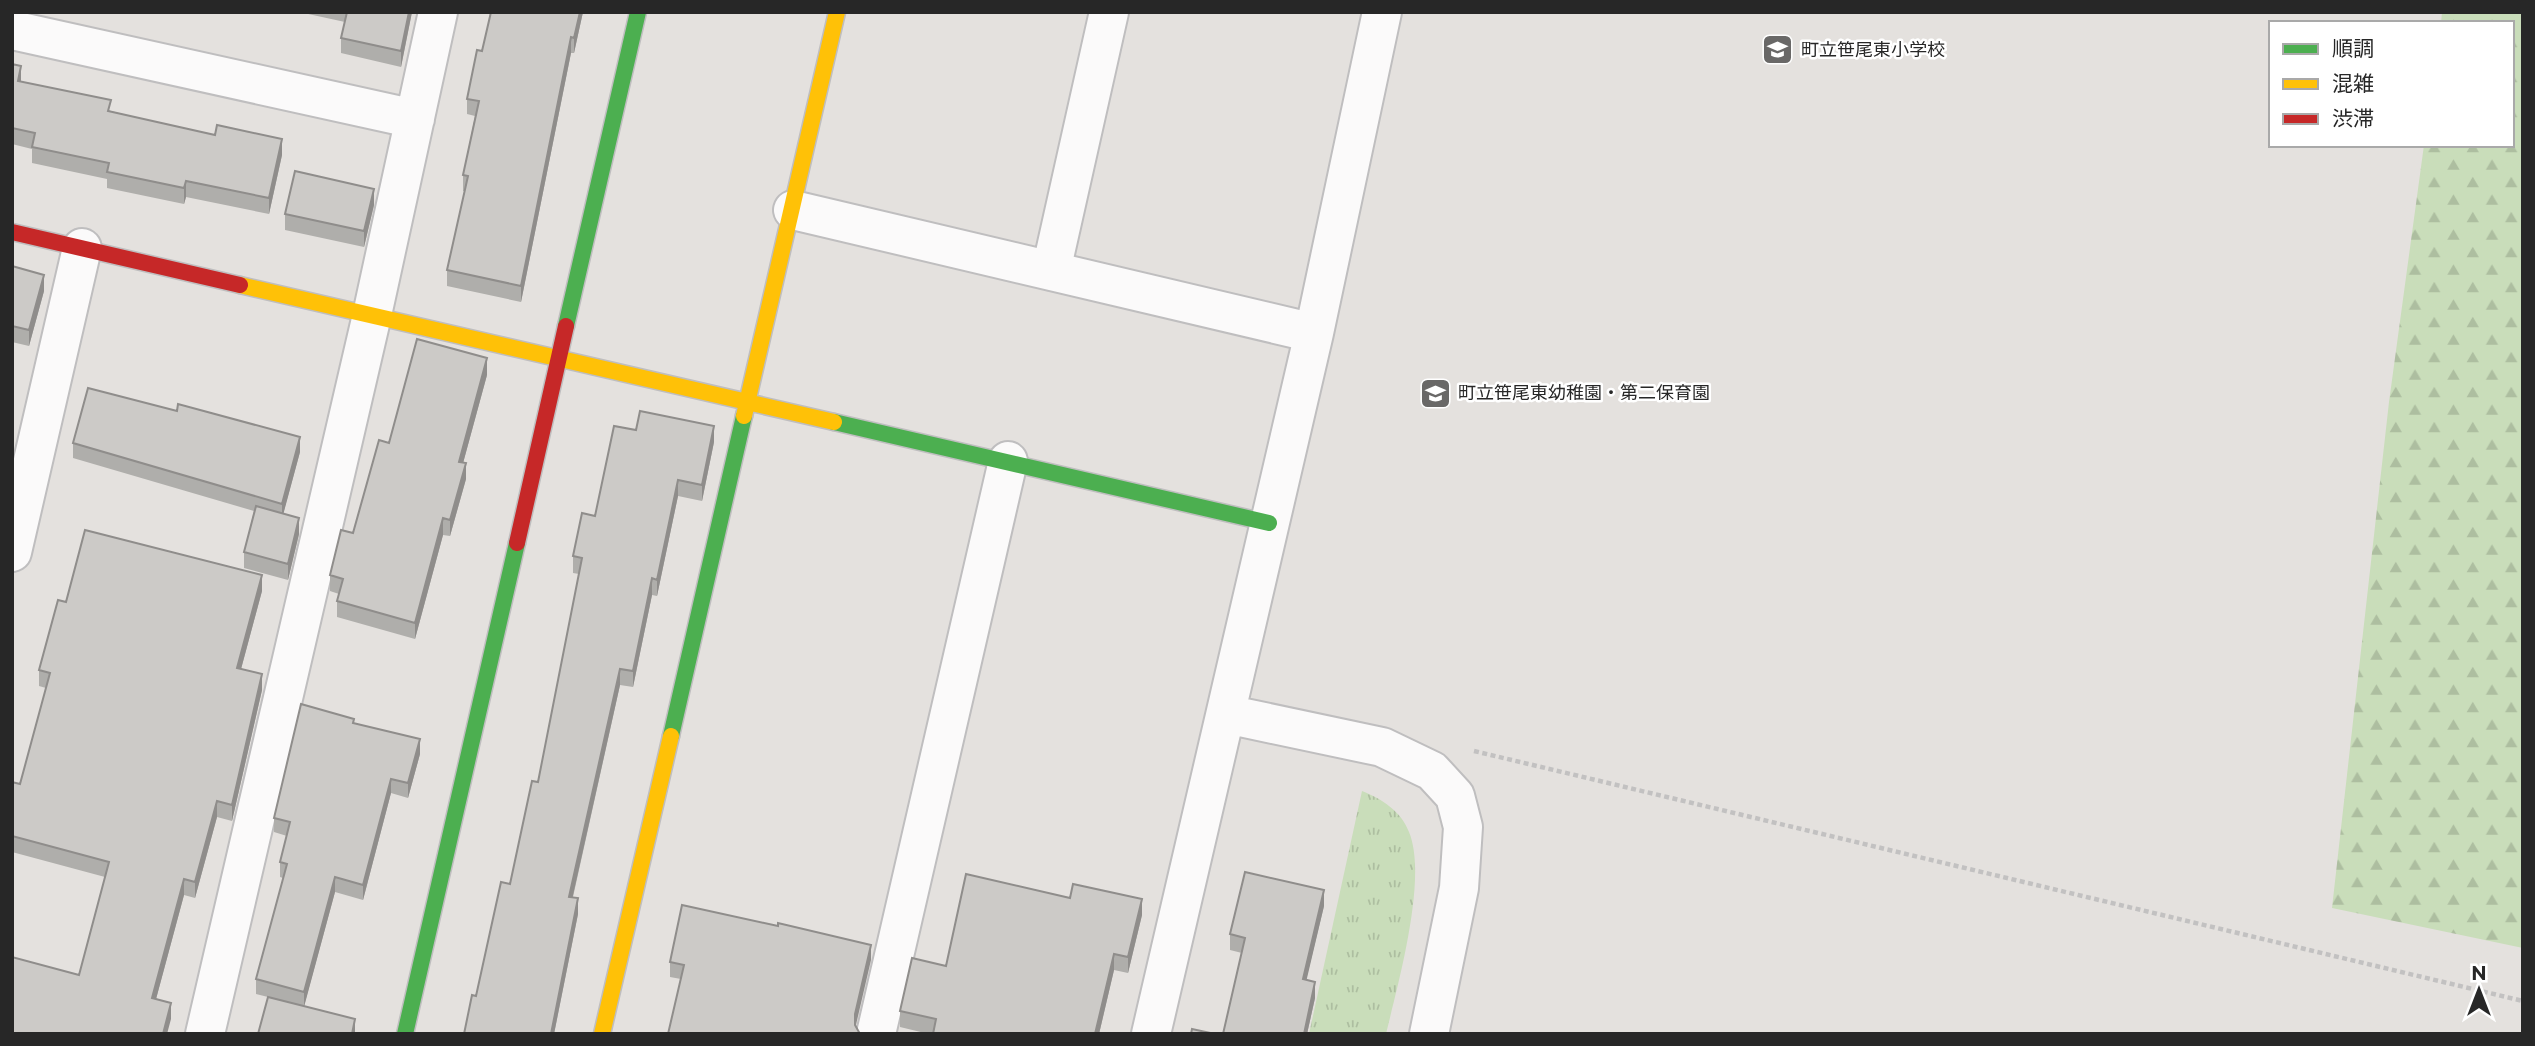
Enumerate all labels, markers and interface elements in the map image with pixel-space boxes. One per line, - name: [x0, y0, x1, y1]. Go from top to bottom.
- legend: [2269, 21, 2514, 147]
- school or university icon: 町立笹尾東小学校: [1761, 33, 1795, 67]
- text: 順調: [2332, 36, 2374, 61]
- place label: 町立笹尾東小学校: [1801, 39, 1945, 61]
- text: 混雑: [2332, 71, 2374, 96]
- text: 渋滞: [2332, 106, 2374, 131]
- school or university icon: 町立笹尾東幼稚園・第二保育園: [1418, 376, 1452, 410]
- place label: 町立笹尾東幼稚園・第二保育園: [1458, 382, 1710, 404]
- north arrow: [2444, 955, 2514, 1025]
- text: N: [2471, 962, 2487, 985]

